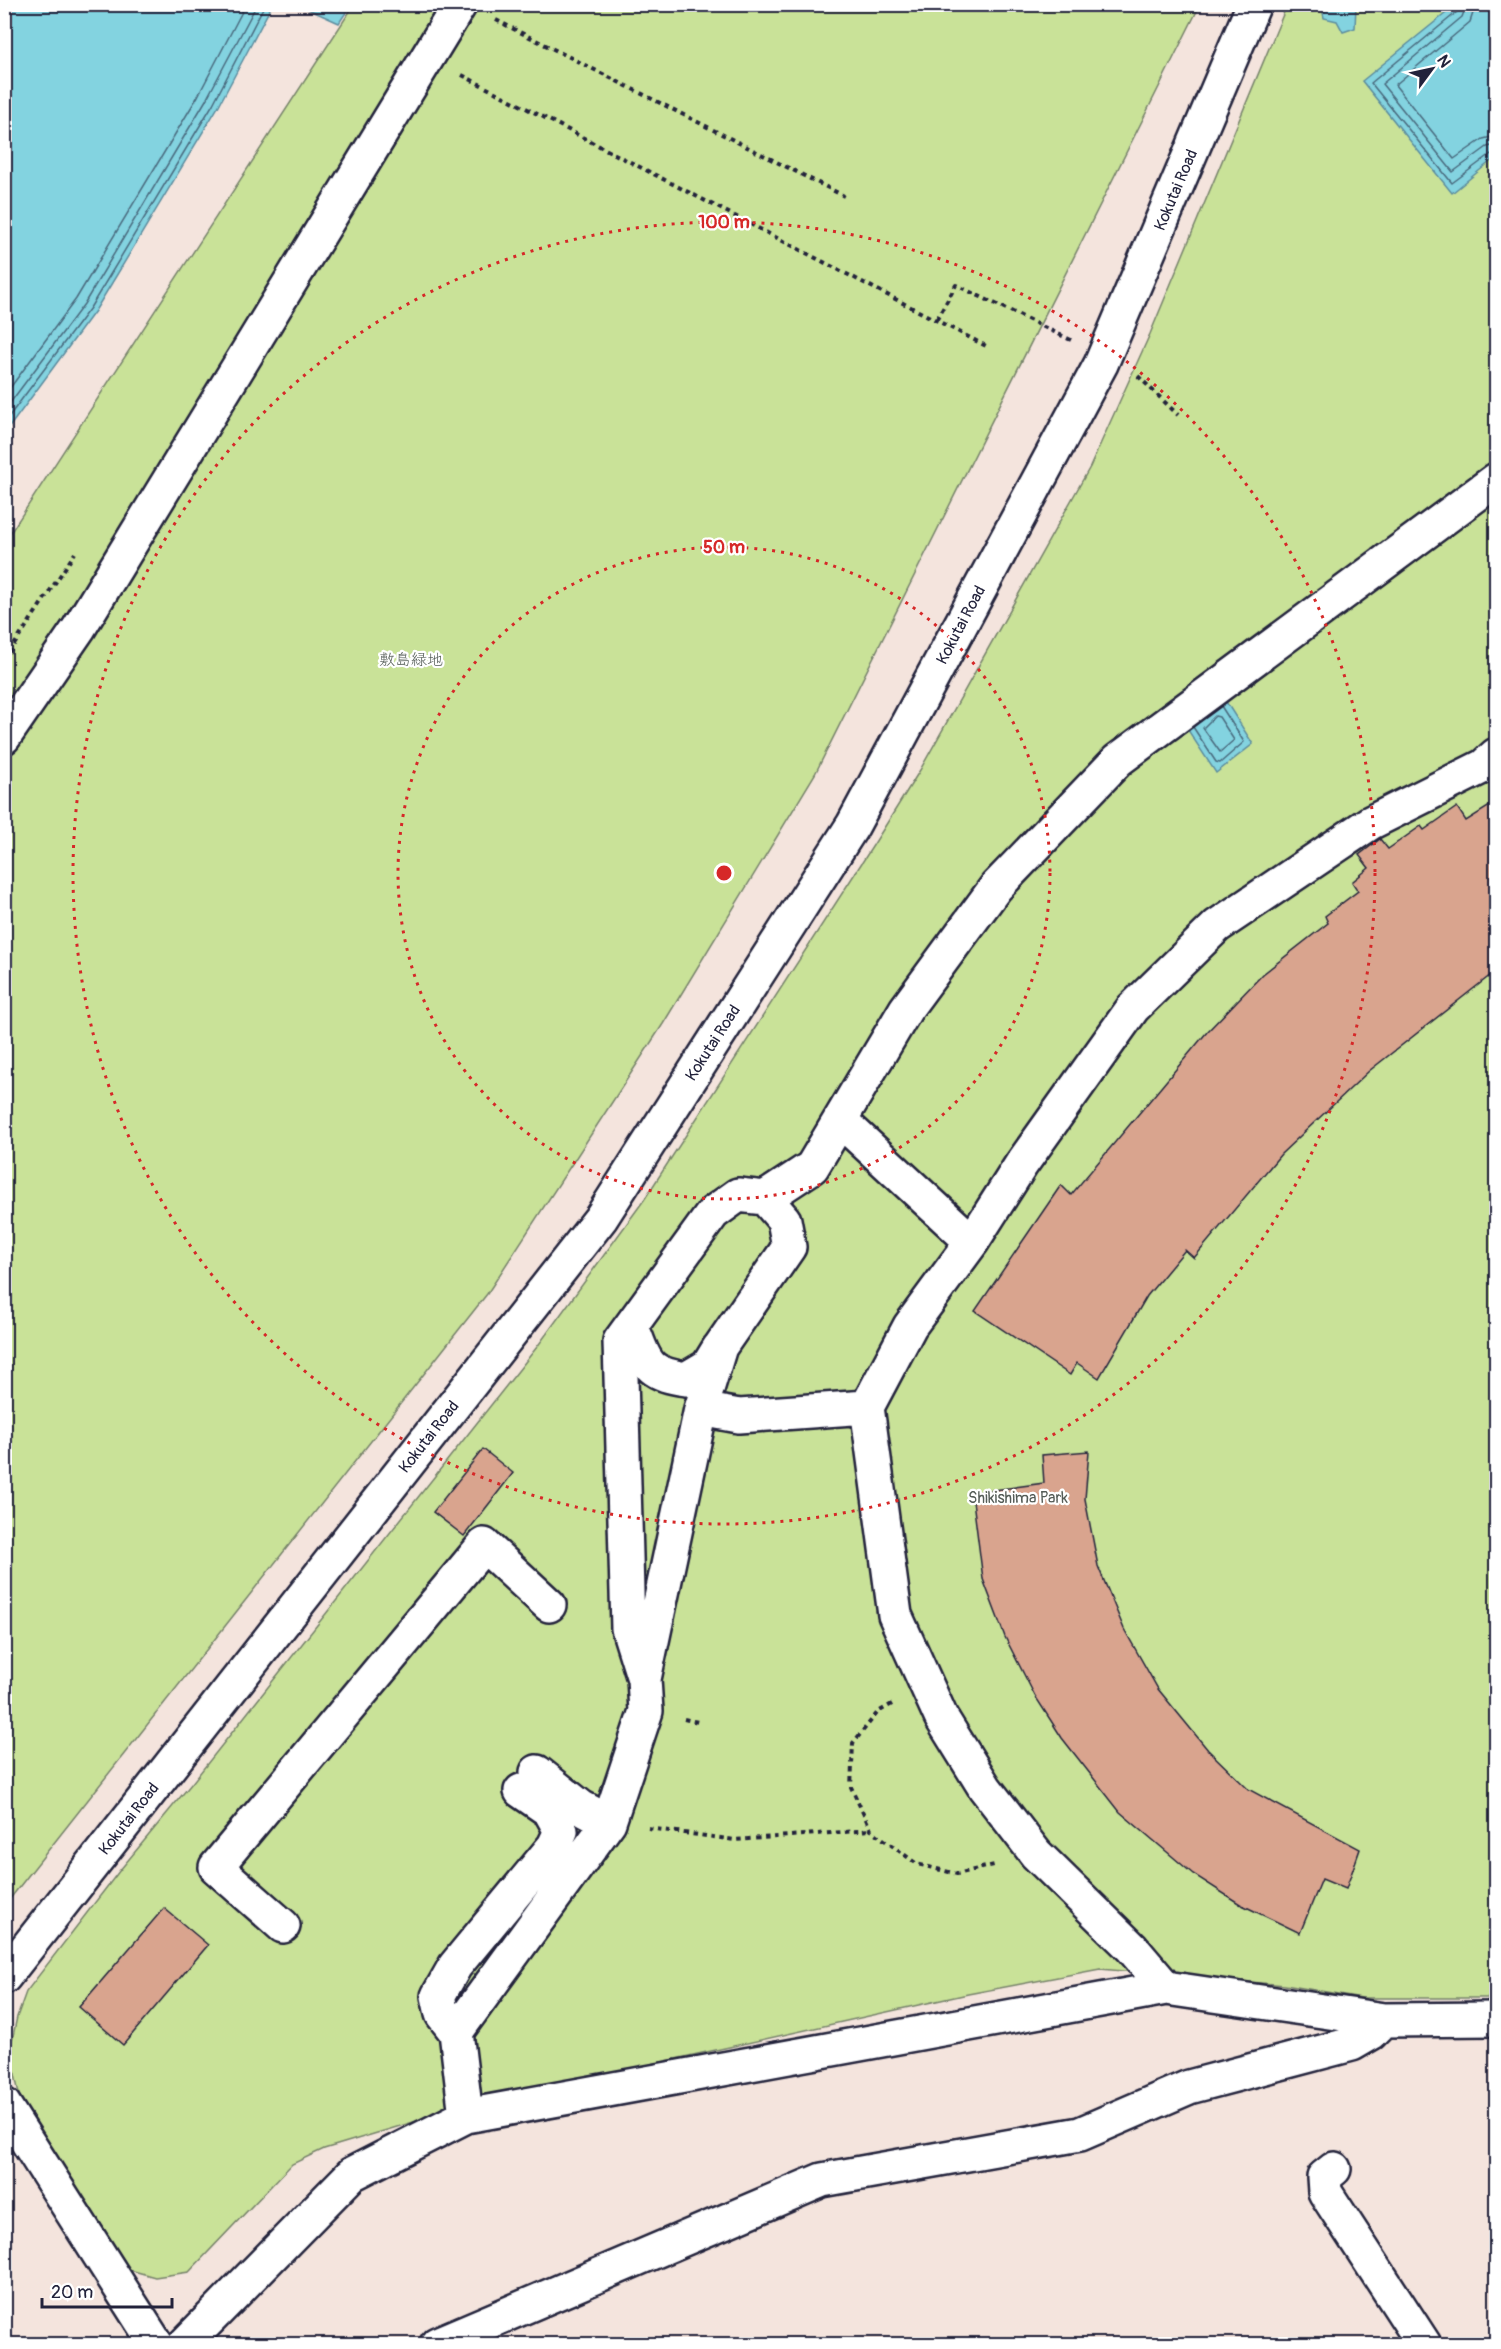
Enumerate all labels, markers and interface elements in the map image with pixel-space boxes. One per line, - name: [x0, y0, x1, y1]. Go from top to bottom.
- north arrow: [1402, 39, 1462, 99]
- text: N: [1432, 51, 1455, 72]
- street label: Kokutai Road: [1150, 146, 1202, 234]
- text: 100 m: [698, 211, 750, 234]
- text: 50 m: [703, 536, 745, 559]
- street label: Kokutai Road: [932, 582, 990, 668]
- park label: 敷島緑地: [379, 650, 443, 670]
- centre of rings: [714, 863, 734, 883]
- street label: Kokutai Road: [681, 1001, 745, 1085]
- street label: Kokutai Road: [395, 1397, 463, 1477]
- park label: Shikishima Park: [968, 1488, 1068, 1508]
- street label: Kokutai Road: [95, 1779, 163, 1859]
- scale bar: [42, 2271, 172, 2309]
- text: 20 m: [51, 2281, 93, 2304]

